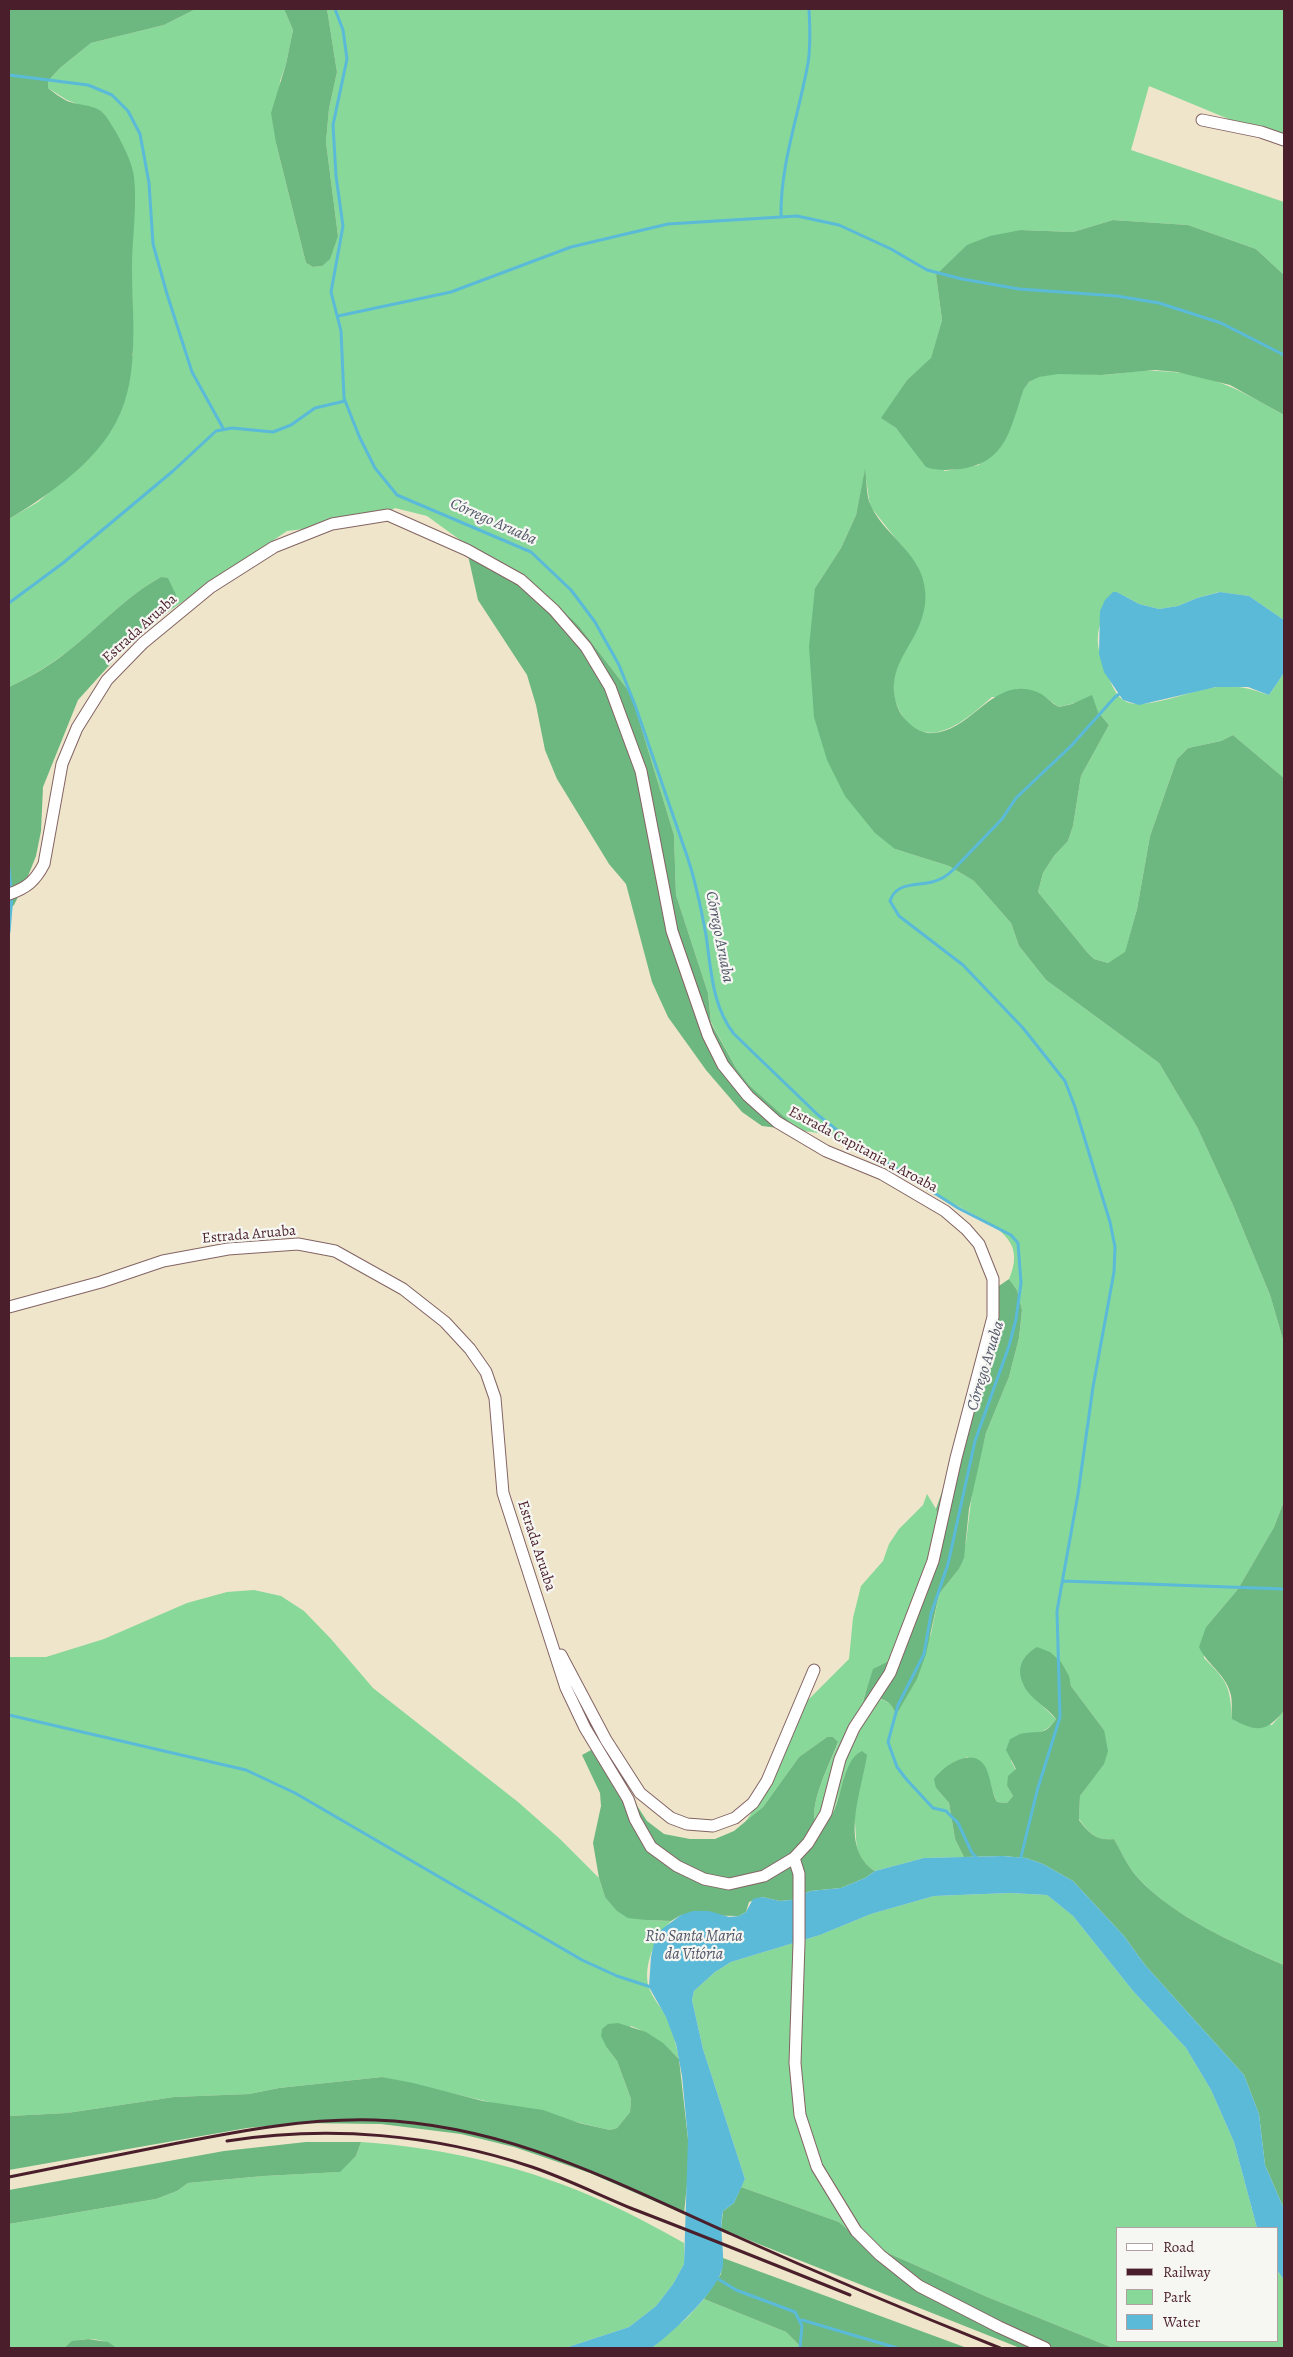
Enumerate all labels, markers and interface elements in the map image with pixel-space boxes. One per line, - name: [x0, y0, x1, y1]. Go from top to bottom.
- water label: Córrego Aruaba: [447, 494, 539, 550]
- street label: Estrada Aruaba: [99, 591, 181, 667]
- water label: Córrego Aruaba: [701, 890, 737, 984]
- street label: Estrada Capitania a Aroaba: [785, 1103, 941, 1197]
- street label: Estrada Aruaba: [201, 1222, 297, 1248]
- water label: Córrego Aruaba: [963, 1319, 1009, 1413]
- street label: Estrada Aruaba: [513, 1498, 559, 1594]
- water label: Rio Santa Maria da Vitória: [645, 1927, 743, 1965]
- legend: [1116, 2227, 1278, 2342]
- text: Road: [1163, 2237, 1194, 2257]
- text: Railway: [1163, 2262, 1210, 2282]
- text: Park: [1163, 2287, 1191, 2307]
- text: Water: [1163, 2312, 1200, 2332]

